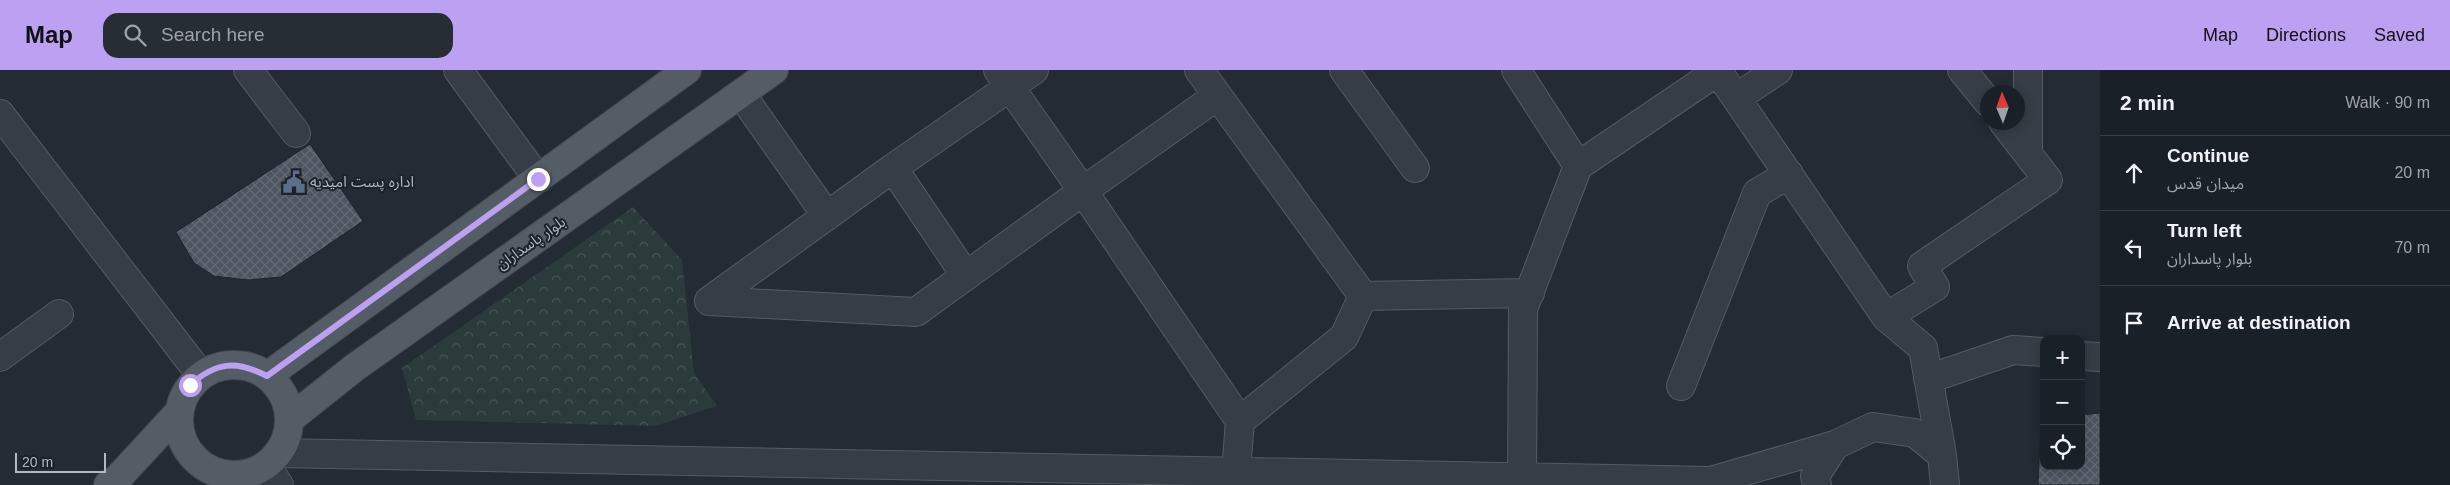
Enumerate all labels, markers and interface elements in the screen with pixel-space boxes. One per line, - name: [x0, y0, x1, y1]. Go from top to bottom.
- search box: [103, 13, 453, 58]
- text: Map: [25, 21, 73, 48]
- icon: search: [121, 21, 149, 49]
- text: Search here: [161, 24, 265, 45]
- text: Map: [2203, 25, 2238, 45]
- text: Directions: [2266, 25, 2346, 45]
- text: Saved: [2374, 25, 2425, 45]
- north arrow: [1980, 85, 2025, 130]
- text: 2 min: [2120, 91, 2175, 114]
- text: Walk · 90 m: [2345, 94, 2430, 111]
- text: Continue: [2167, 145, 2249, 166]
- icon: ahead: [2120, 159, 2148, 187]
- text: 20 m: [2394, 164, 2430, 181]
- route end: [527, 168, 550, 191]
- public building icon: اداره پست امیدیه: [281, 169, 307, 195]
- place label: اداره پست امیدیه: [310, 173, 414, 192]
- text: میدان قدس: [2167, 175, 2244, 192]
- street label: بلوار پاسداران: [493, 213, 570, 274]
- text: Turn left: [2167, 220, 2242, 241]
- icon: left: [2120, 234, 2148, 262]
- text: 70 m: [2394, 239, 2430, 256]
- text: بلوار پاسداران: [2167, 250, 2252, 267]
- icon: arrive: [2120, 309, 2148, 337]
- text: Arrive at destination: [2167, 312, 2351, 333]
- map controls: [2040, 335, 2085, 470]
- button: +: [2040, 335, 2085, 380]
- route start: [179, 374, 202, 397]
- button: −: [2040, 380, 2085, 425]
- button: locate: [2040, 425, 2085, 470]
- scale bar: [15, 450, 106, 473]
- text: 20 m: [22, 454, 53, 470]

